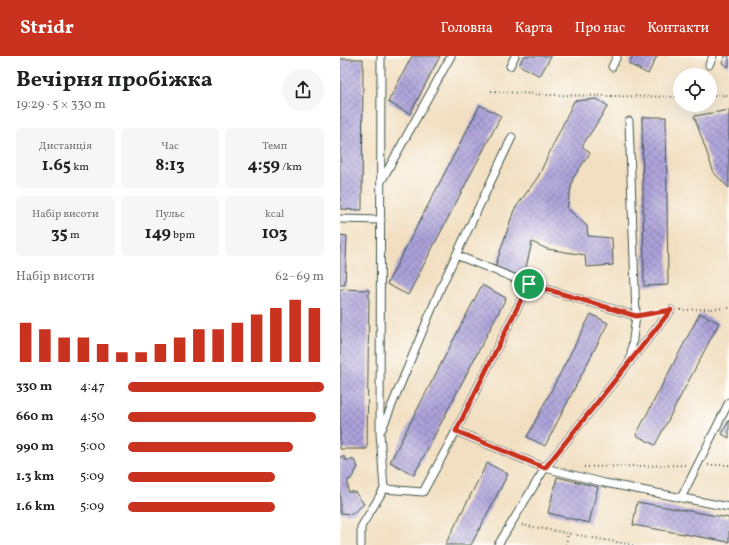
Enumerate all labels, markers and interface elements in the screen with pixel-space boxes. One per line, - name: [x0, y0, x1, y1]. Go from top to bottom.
- text: Stridr: [20, 15, 74, 41]
- text: Головна: [441, 19, 493, 38]
- text: Карта: [515, 19, 553, 38]
- text: Про нас: [575, 19, 625, 38]
- text: Контакти: [647, 19, 709, 38]
- text: Вечірня пробіжка: [16, 65, 213, 96]
- map controls: [673, 68, 717, 112]
- button: locate: [673, 68, 717, 112]
- button: share: [282, 69, 324, 111]
- text: 19:29 · 5 × 330 m: [16, 96, 106, 114]
- text: Дистанція: [39, 139, 92, 154]
- text: Час: [161, 139, 179, 154]
- text: Темп: [262, 139, 287, 154]
- text: 1.65: [42, 154, 71, 177]
- text: 8:13: [155, 154, 185, 177]
- text: 4:59: [247, 154, 280, 177]
- text: km: [71, 160, 89, 175]
- text: /km: [280, 160, 302, 175]
- text: Набір висоти: [32, 207, 99, 222]
- text: Пульс: [155, 207, 185, 222]
- text: kcal: [265, 207, 284, 222]
- text: 35: [51, 222, 68, 245]
- text: 149: [145, 222, 171, 245]
- text: 103: [262, 222, 288, 245]
- text: m: [68, 228, 80, 243]
- text: bpm: [171, 228, 195, 243]
- pin: [512, 267, 546, 301]
- text: Набір висоти: [16, 268, 95, 286]
- text: 62–69 m: [275, 268, 324, 286]
- icon: arrive: [518, 273, 540, 295]
- text: 330 m: [16, 378, 52, 396]
- text: 4:47: [80, 378, 105, 396]
- text: 660 m: [16, 408, 53, 426]
- text: 4:50: [80, 408, 105, 426]
- text: 990 m: [16, 438, 54, 456]
- text: 5:00: [80, 438, 105, 456]
- text: 1.3 km: [16, 468, 54, 486]
- text: 5:09: [80, 468, 104, 486]
- text: 1.6 km: [16, 498, 55, 516]
- text: 5:09: [80, 498, 104, 516]

